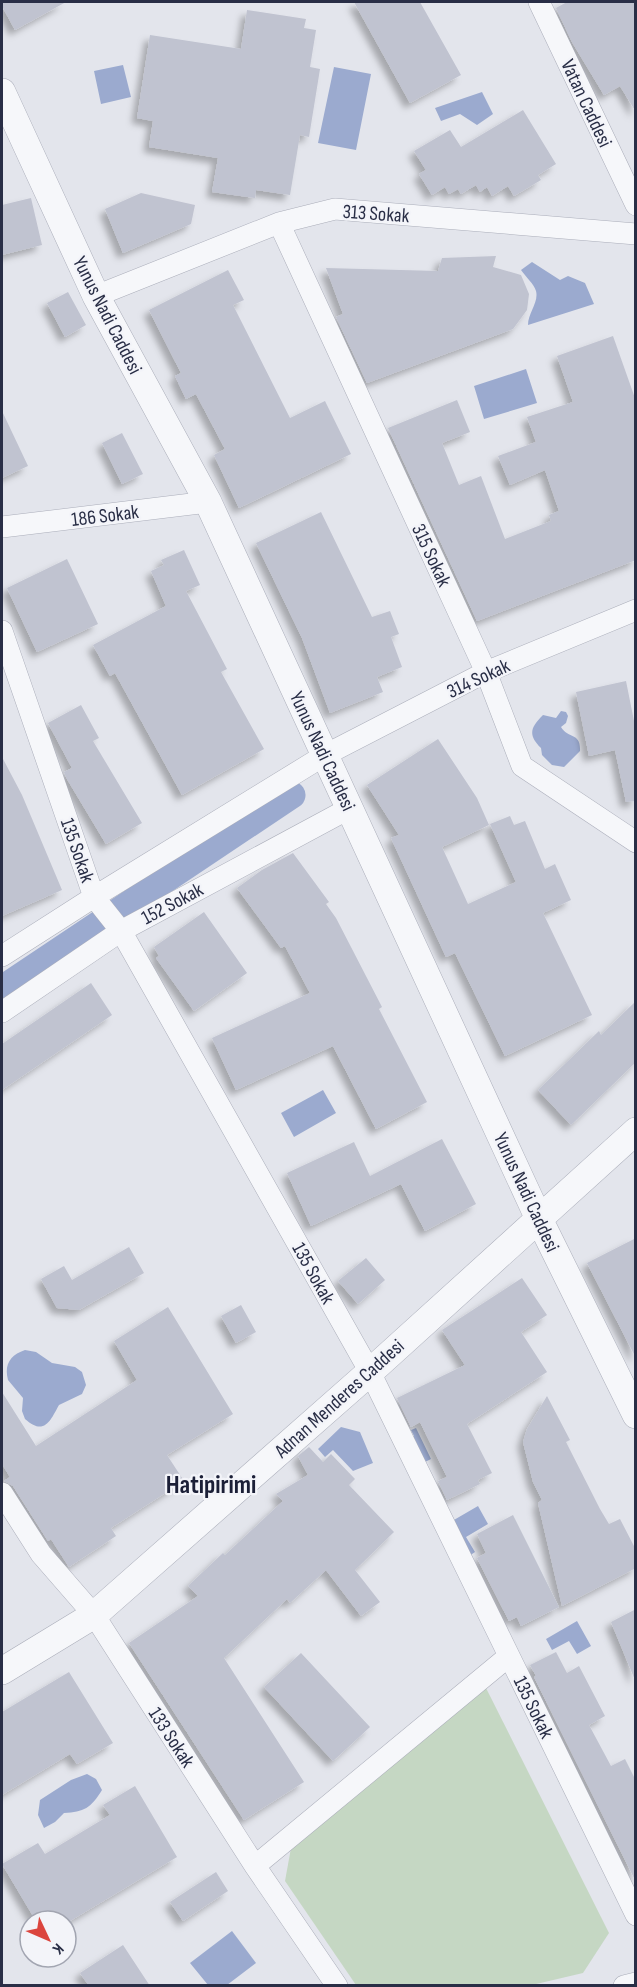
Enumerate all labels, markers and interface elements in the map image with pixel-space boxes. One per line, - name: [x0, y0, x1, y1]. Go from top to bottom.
- street label: Vatan Caddesi: [555, 56, 617, 151]
- street label: 313 Sokak: [342, 200, 410, 228]
- street label: Yunus Nadi Caddesi: [67, 253, 147, 378]
- street label: 186 Sokak: [70, 500, 140, 532]
- street label: 315 Sokak: [406, 520, 456, 591]
- street label: 314 Sokak: [443, 654, 514, 704]
- street label: Yunus Nadi Caddesi: [284, 688, 360, 815]
- street label: 135 Sokak: [55, 815, 99, 886]
- street label: 152 Sokak: [138, 878, 208, 930]
- street label: Yunus Nadi Caddesi: [488, 1129, 564, 1256]
- street label: 135 Sokak: [287, 1239, 340, 1309]
- street label: Adnan Menderes Caddesi: [269, 1334, 409, 1464]
- district label: Hatipirimi: [166, 1470, 256, 1501]
- street label: 135 Sokak: [508, 1672, 559, 1743]
- street label: 133 Sokak: [143, 1703, 200, 1772]
- north arrow: [18, 1909, 78, 1969]
- text: K: [48, 1939, 67, 1958]

